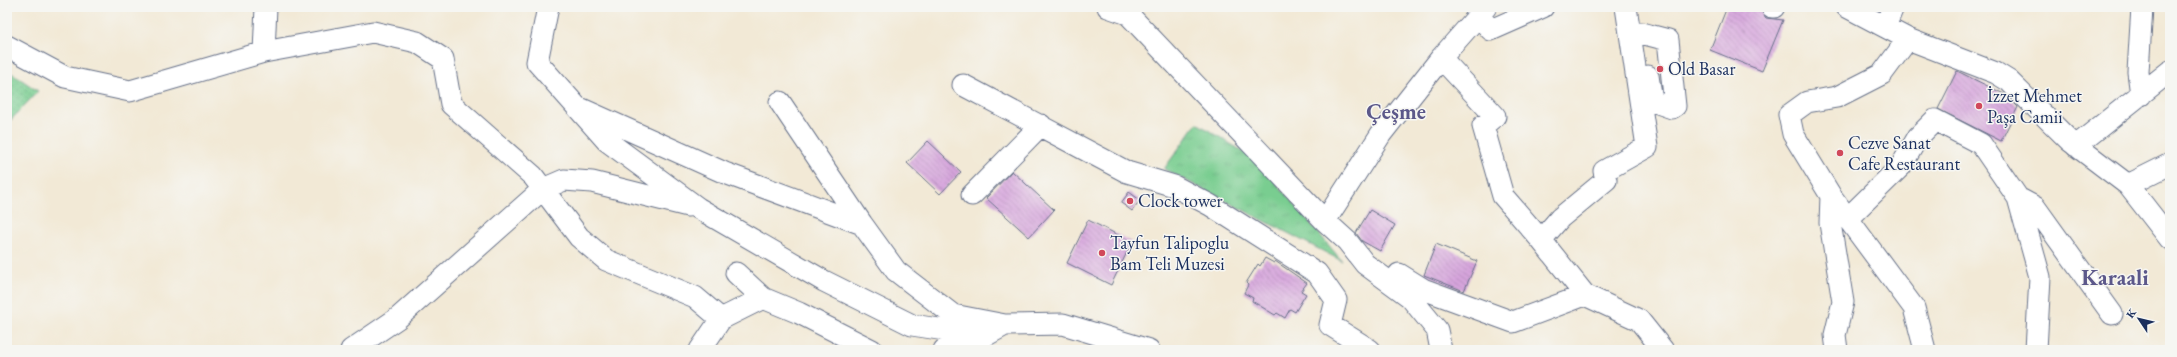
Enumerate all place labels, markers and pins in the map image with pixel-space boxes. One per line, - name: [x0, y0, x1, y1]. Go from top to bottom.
- place label: Old Basar: [1668, 57, 1736, 80]
- marker: Old Basar: [1655, 64, 1665, 74]
- place label: İzzet Mehmet Paşa Camii: [1987, 84, 2082, 128]
- marker: İzzet Mehmet Paşa Camii: [1974, 101, 1984, 111]
- place label: Cezve Sanat Cafe Restaurant: [1848, 131, 1961, 175]
- marker: Cezve Sanat Cafe Restaurant: [1835, 148, 1845, 158]
- place label: Clock tower: [1138, 189, 1223, 212]
- marker: Clock tower: [1125, 196, 1135, 206]
- place label: Tayfun Talipoglu Bam Teli Muzesi: [1110, 231, 1230, 275]
- marker: Tayfun Talipoglu Bam Teli Muzesi: [1097, 248, 1107, 258]

